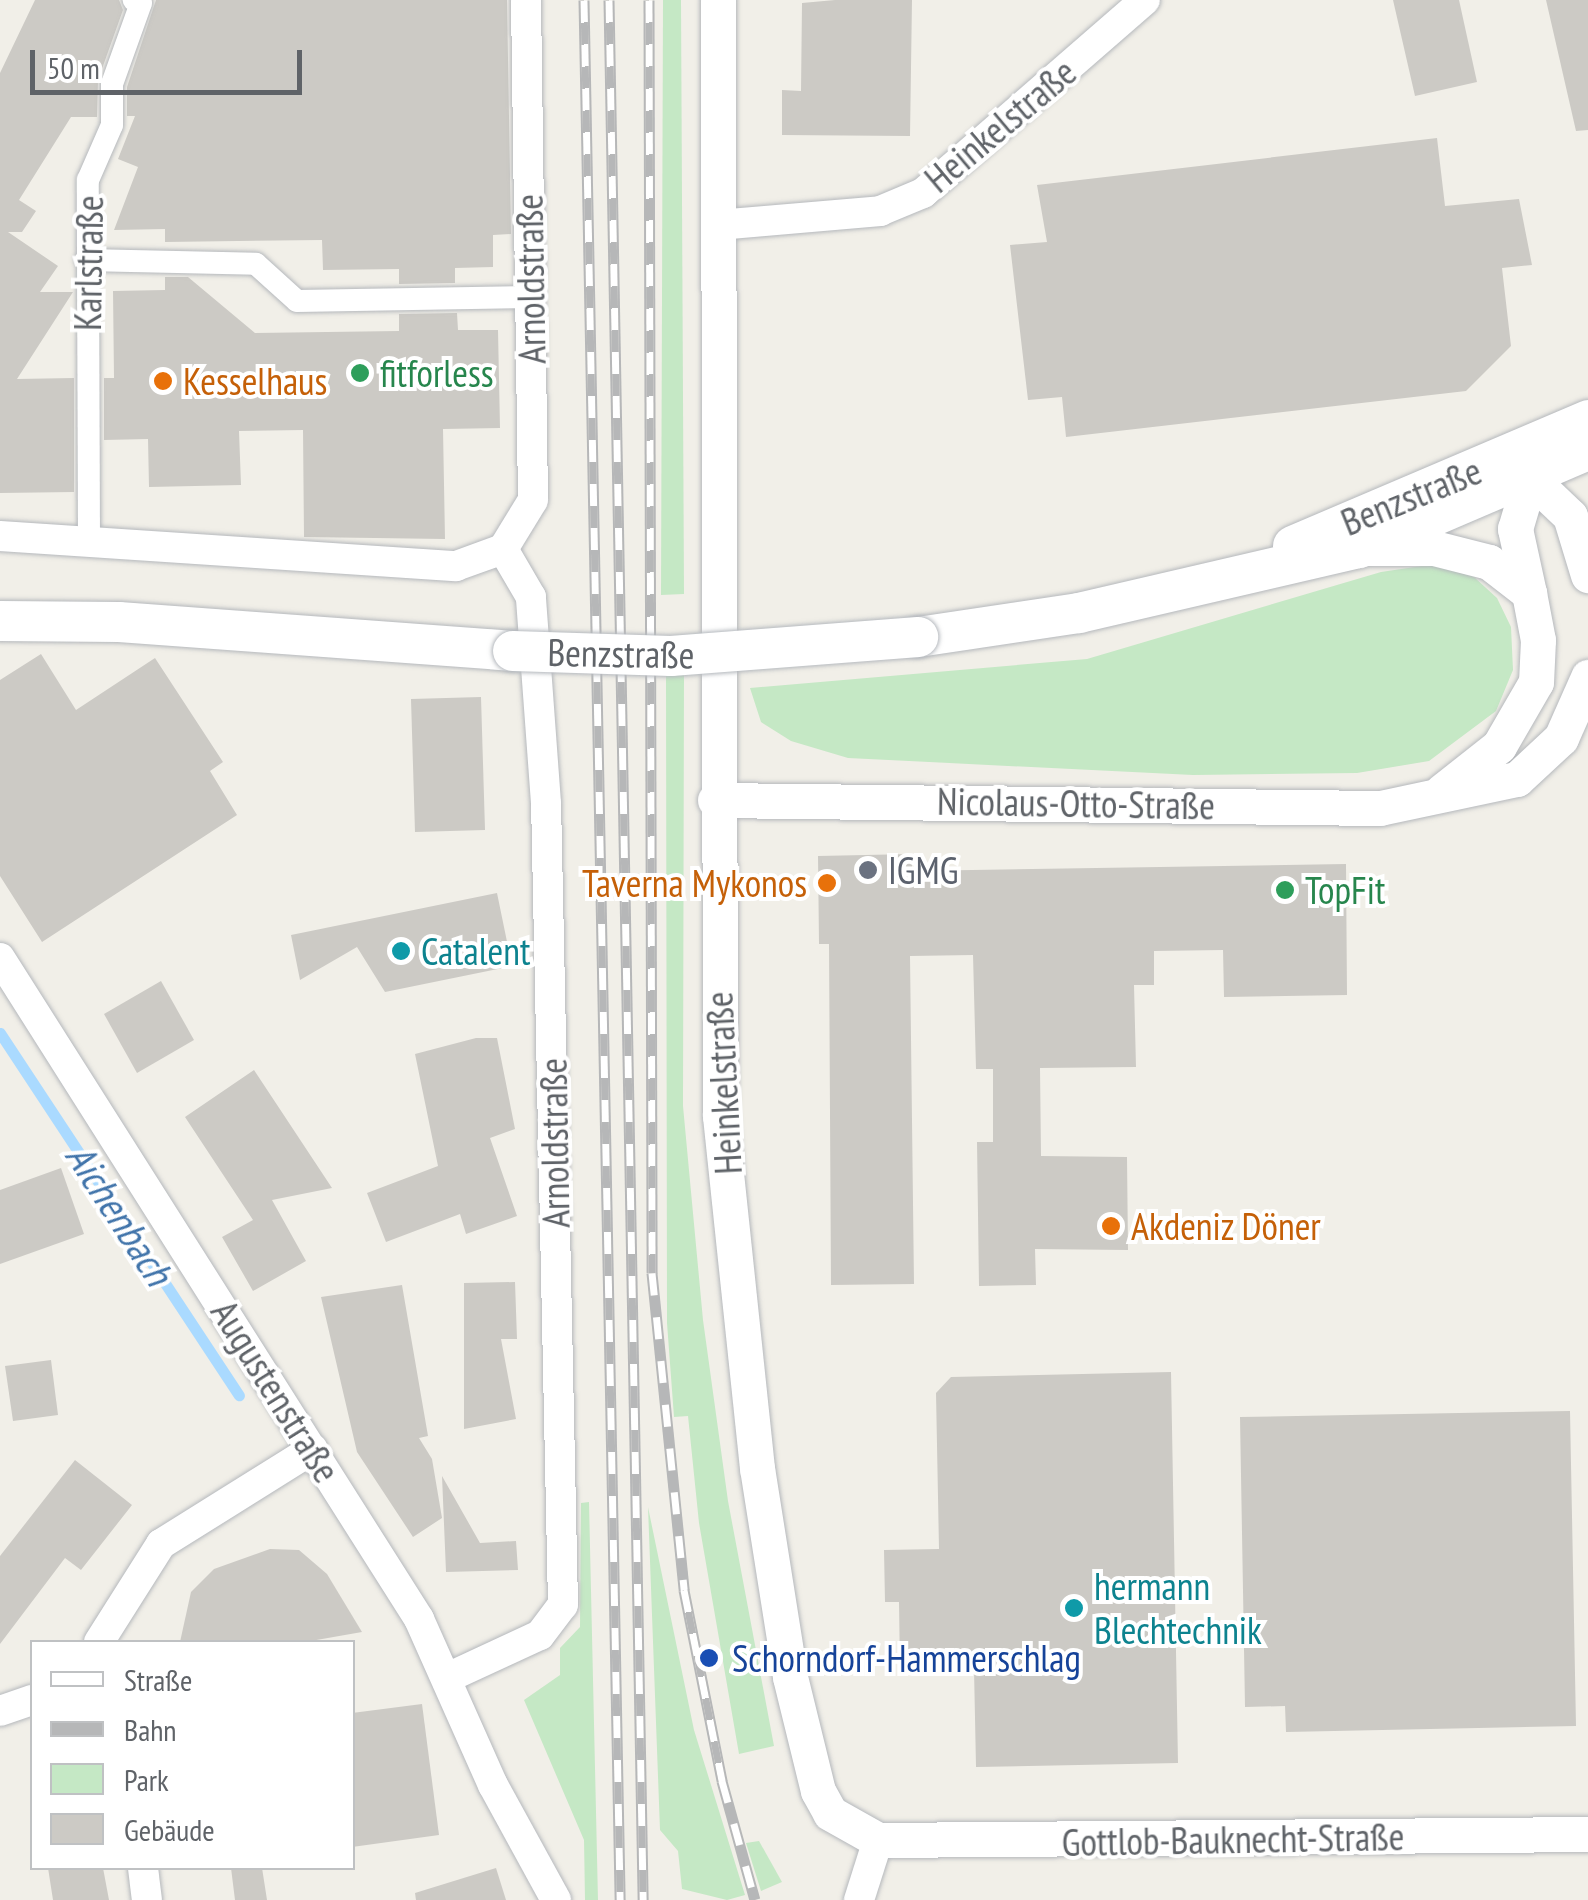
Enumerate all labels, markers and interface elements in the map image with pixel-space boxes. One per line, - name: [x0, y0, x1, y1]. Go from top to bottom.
- scale bar: [35, 30, 308, 92]
- text: 50 m: [47, 48, 100, 87]
- street label: Heinkelstraße: [915, 49, 1085, 201]
- street label: Arnoldstraße: [506, 194, 554, 364]
- street label: Karlstraße: [64, 195, 112, 331]
- place label: fitforless: [380, 350, 494, 396]
- place label: Kesselhaus: [183, 358, 327, 404]
- marker: fitforless: [349, 362, 371, 384]
- marker: Kesselhaus: [152, 370, 174, 392]
- street label: Benzstraße: [1334, 447, 1488, 545]
- street label: Benzstraße: [547, 629, 695, 677]
- street label: Nicolaus-Otto-Straße: [937, 778, 1215, 828]
- place label: IGMG: [888, 847, 958, 893]
- marker: IGMG: [857, 859, 879, 881]
- place label: Taverna Mykonos: [582, 860, 807, 906]
- place label: TopFit: [1305, 867, 1385, 913]
- marker: Taverna Mykonos: [816, 872, 838, 894]
- marker: TopFit: [1274, 879, 1296, 901]
- place label: Catalent: [421, 928, 530, 974]
- marker: Catalent: [390, 940, 412, 962]
- street label: Heinkelstraße: [695, 990, 751, 1176]
- street label: Arnoldstraße: [530, 1058, 578, 1228]
- water label: Aichenbach: [57, 1134, 183, 1294]
- place label: Akdeniz Döner: [1131, 1203, 1322, 1249]
- marker: Akdeniz Döner: [1100, 1215, 1122, 1237]
- street label: Augustenstraße: [202, 1292, 350, 1490]
- place label: hermann Blechtechnik: [1094, 1563, 1262, 1652]
- marker: hermann Blechtechnik: [1063, 1597, 1085, 1619]
- place label: Schorndorf-Hammerschlag: [732, 1635, 1081, 1681]
- legend: [30, 1640, 355, 1870]
- marker: Schorndorf-Hammerschlag: [696, 1645, 722, 1671]
- text: Straße: [124, 1660, 192, 1699]
- text: Bahn: [124, 1710, 177, 1749]
- text: Park: [124, 1760, 169, 1799]
- text: Gebäude: [124, 1810, 215, 1849]
- street label: Gottlob-Bauknecht-Straße: [1061, 1813, 1405, 1865]

